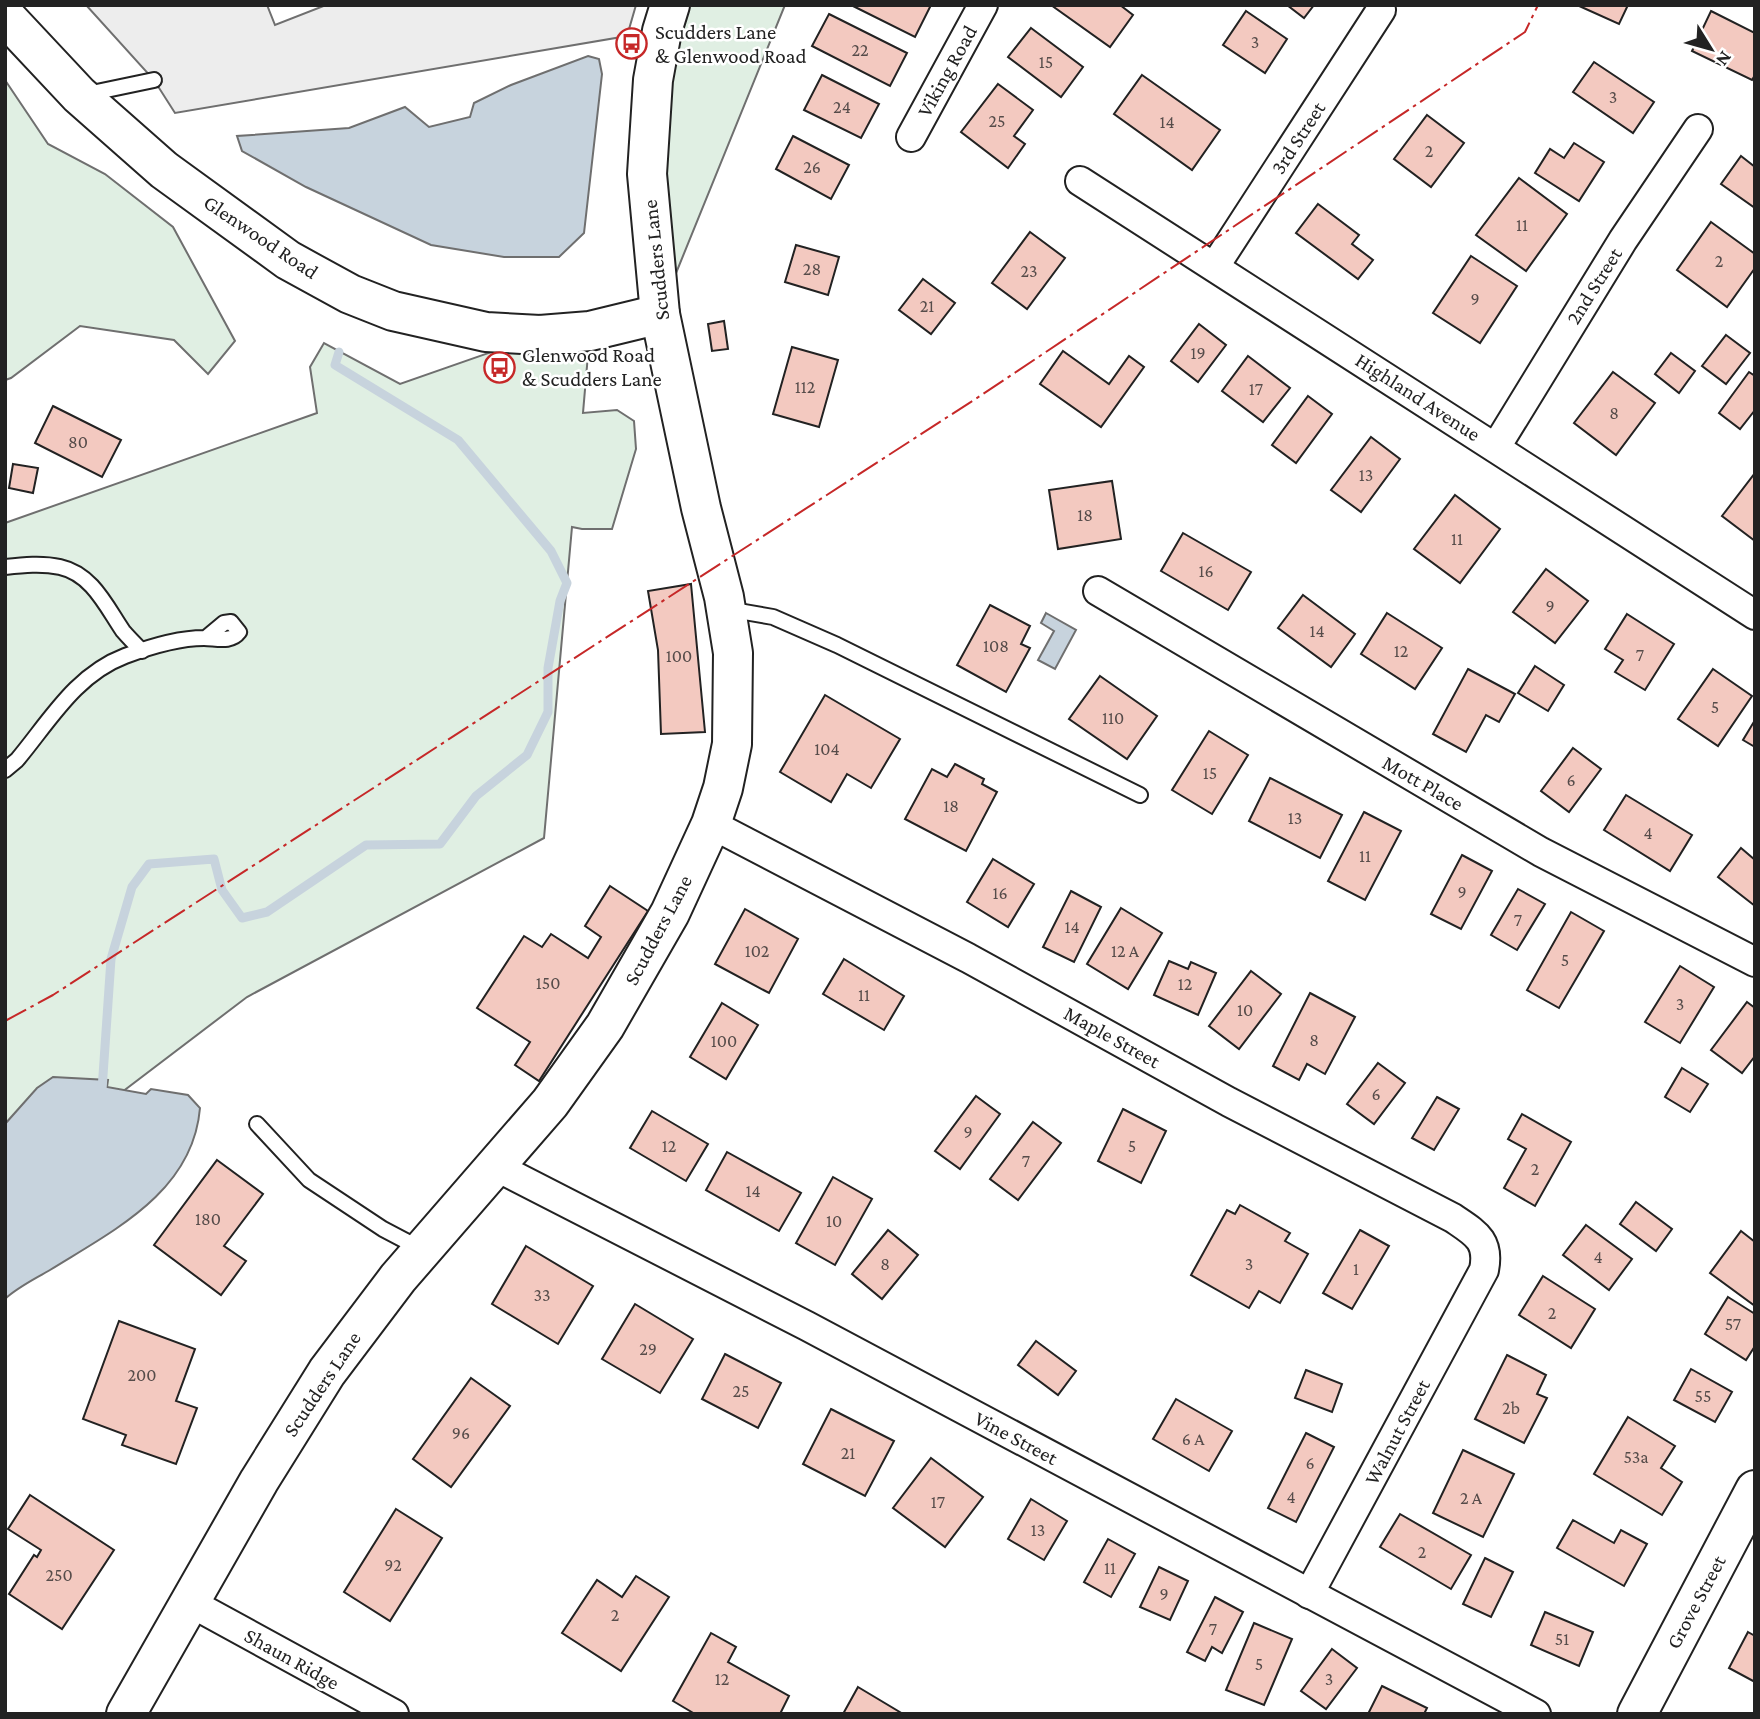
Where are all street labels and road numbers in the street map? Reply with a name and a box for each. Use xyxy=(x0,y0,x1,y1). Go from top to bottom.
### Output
street label: Viking Road xyxy=(912,21,982,121)
street label: 3rd Street xyxy=(1266,97,1331,179)
street label: Glenwood Road xyxy=(199,190,323,284)
street label: Scudders Lane xyxy=(638,198,674,322)
street label: 2nd Street xyxy=(1561,243,1627,329)
street label: Highland Avenue xyxy=(1351,348,1485,446)
street label: Mott Place xyxy=(1378,750,1468,816)
street label: Scudders Lane xyxy=(619,871,697,989)
street label: Maple Street xyxy=(1060,1001,1165,1074)
street label: Scudders Lane xyxy=(278,1327,366,1441)
street label: Walnut Street xyxy=(1359,1374,1435,1489)
street label: Vine Street xyxy=(970,1406,1063,1470)
street label: Grove Street xyxy=(1661,1550,1731,1653)
street label: Shaun Ridge xyxy=(240,1623,344,1695)

